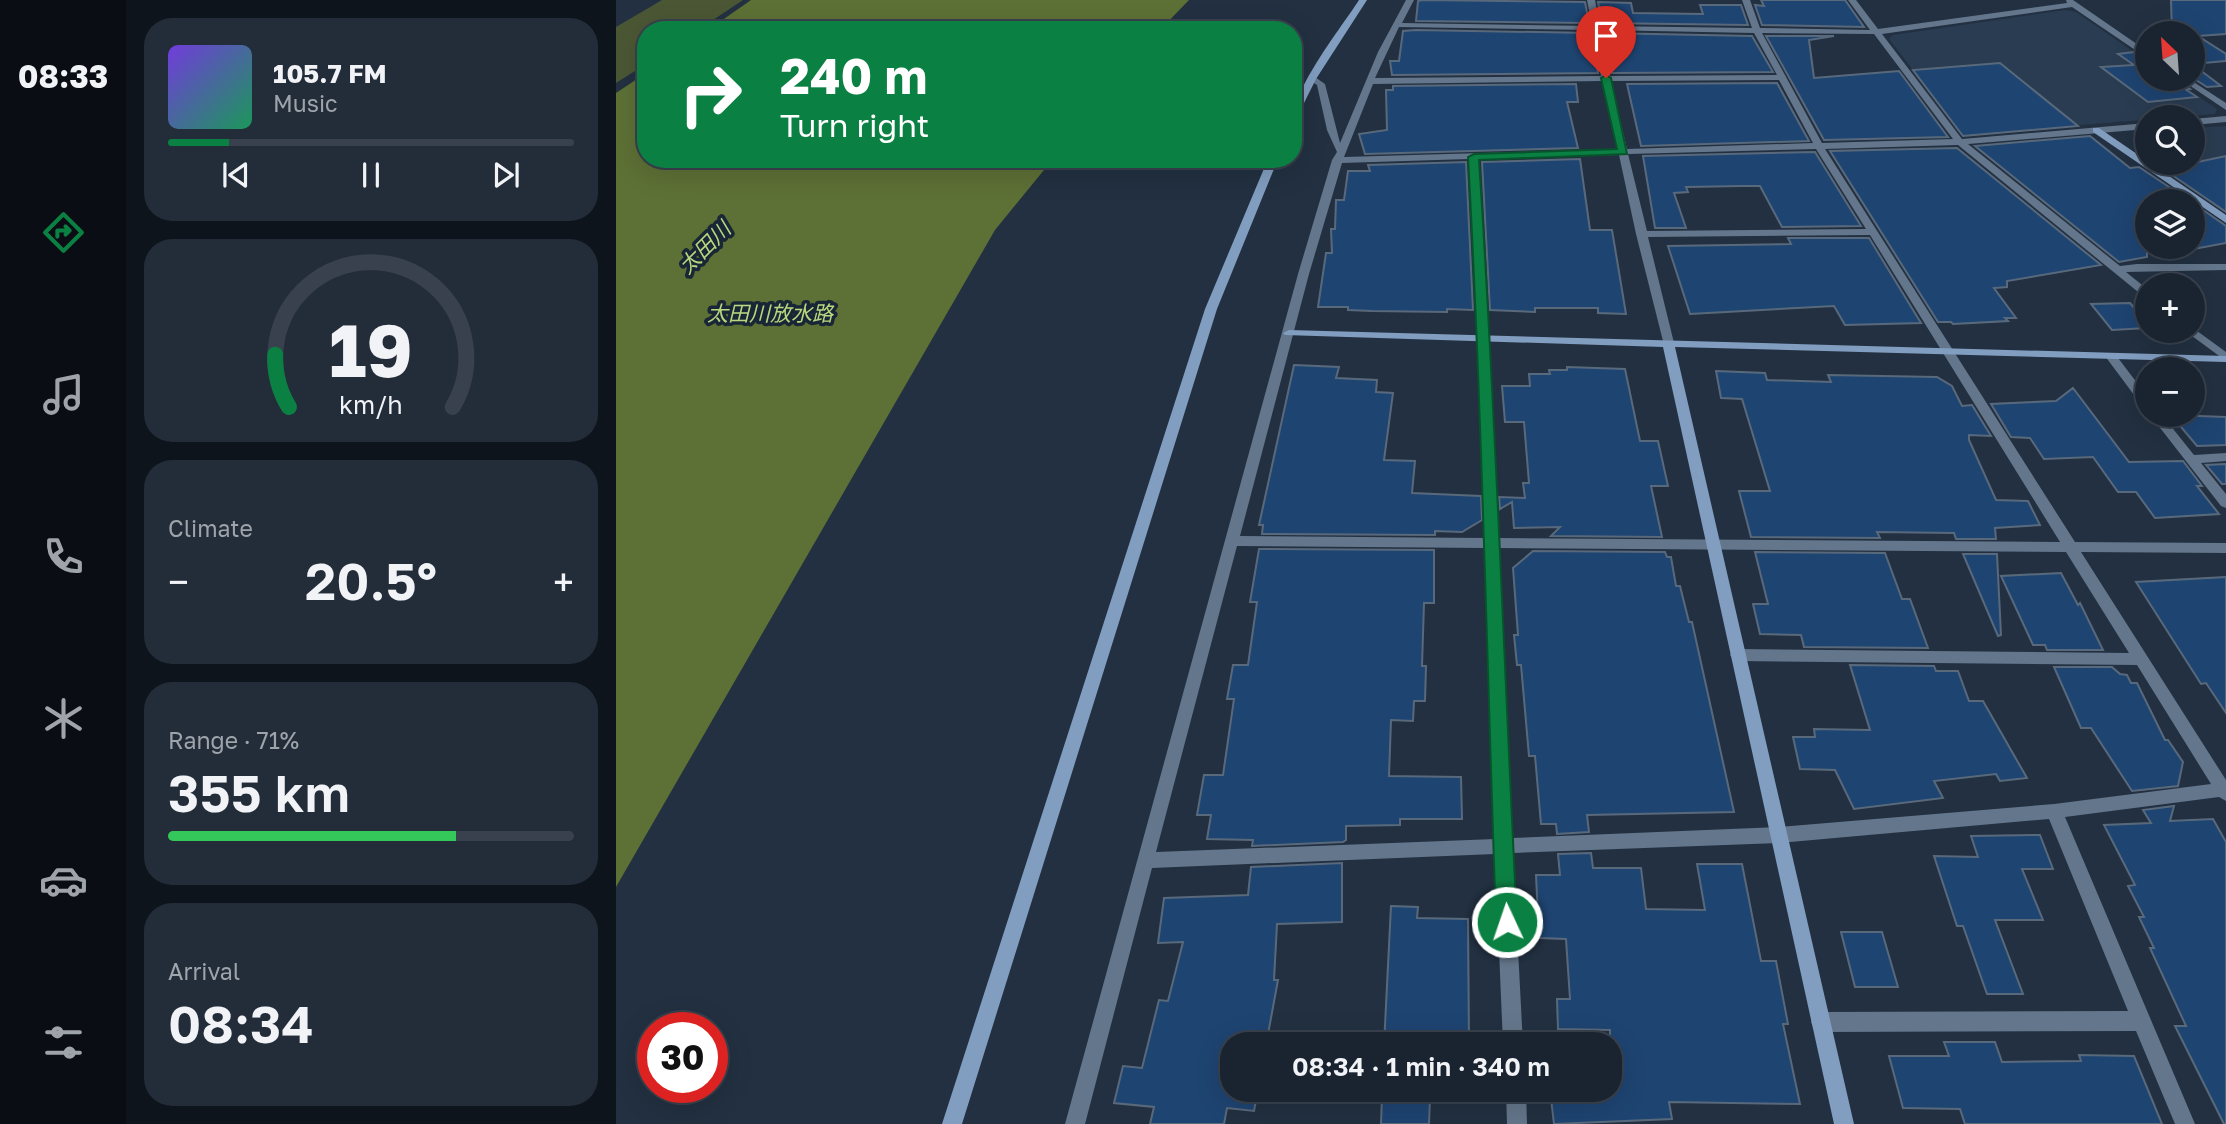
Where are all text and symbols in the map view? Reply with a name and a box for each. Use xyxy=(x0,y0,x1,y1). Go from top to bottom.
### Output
pin xyxy=(1576,6,1636,78)
icon: arrive xyxy=(1587,17,1625,55)
north arrow xyxy=(2135,21,2205,91)
map controls xyxy=(2135,21,2205,427)
text: 240 m xyxy=(780,46,928,105)
icon: right xyxy=(665,49,756,140)
text: 08:33 xyxy=(18,57,108,95)
text: 105.7 FM xyxy=(273,58,387,89)
text: Music xyxy=(273,89,338,117)
button: search xyxy=(2135,105,2205,175)
text: Turn right xyxy=(780,106,929,144)
icon: previous xyxy=(217,156,255,194)
icon: pause xyxy=(352,156,390,194)
icon: next xyxy=(487,156,525,194)
button: layers xyxy=(2135,189,2205,259)
icon: directions xyxy=(39,208,88,257)
water label: 太田川 xyxy=(673,214,737,279)
button: + xyxy=(2135,273,2205,343)
water label: 太田川放水路 xyxy=(707,300,835,326)
text: 19 xyxy=(329,306,413,393)
button: − xyxy=(2135,357,2205,427)
icon: music xyxy=(39,370,88,419)
text: km/h xyxy=(339,389,403,420)
text: Climate xyxy=(168,514,253,542)
icon: phone xyxy=(39,532,88,581)
text: 20.5° xyxy=(305,549,437,611)
text: − xyxy=(168,559,189,604)
text: + xyxy=(553,559,574,604)
icon: climate xyxy=(39,694,88,743)
text: Range · 71% xyxy=(168,726,299,754)
text: 355 km xyxy=(168,761,350,823)
icon: car xyxy=(39,856,88,905)
position arrow xyxy=(1470,885,1544,959)
text: Arrival xyxy=(168,957,240,985)
text: 08:34 xyxy=(168,992,314,1054)
speed limit sign: 30 xyxy=(637,1012,728,1103)
icon: filters xyxy=(39,1018,88,1067)
text: 08:34 · 1 min · 340 m xyxy=(1292,1051,1550,1082)

